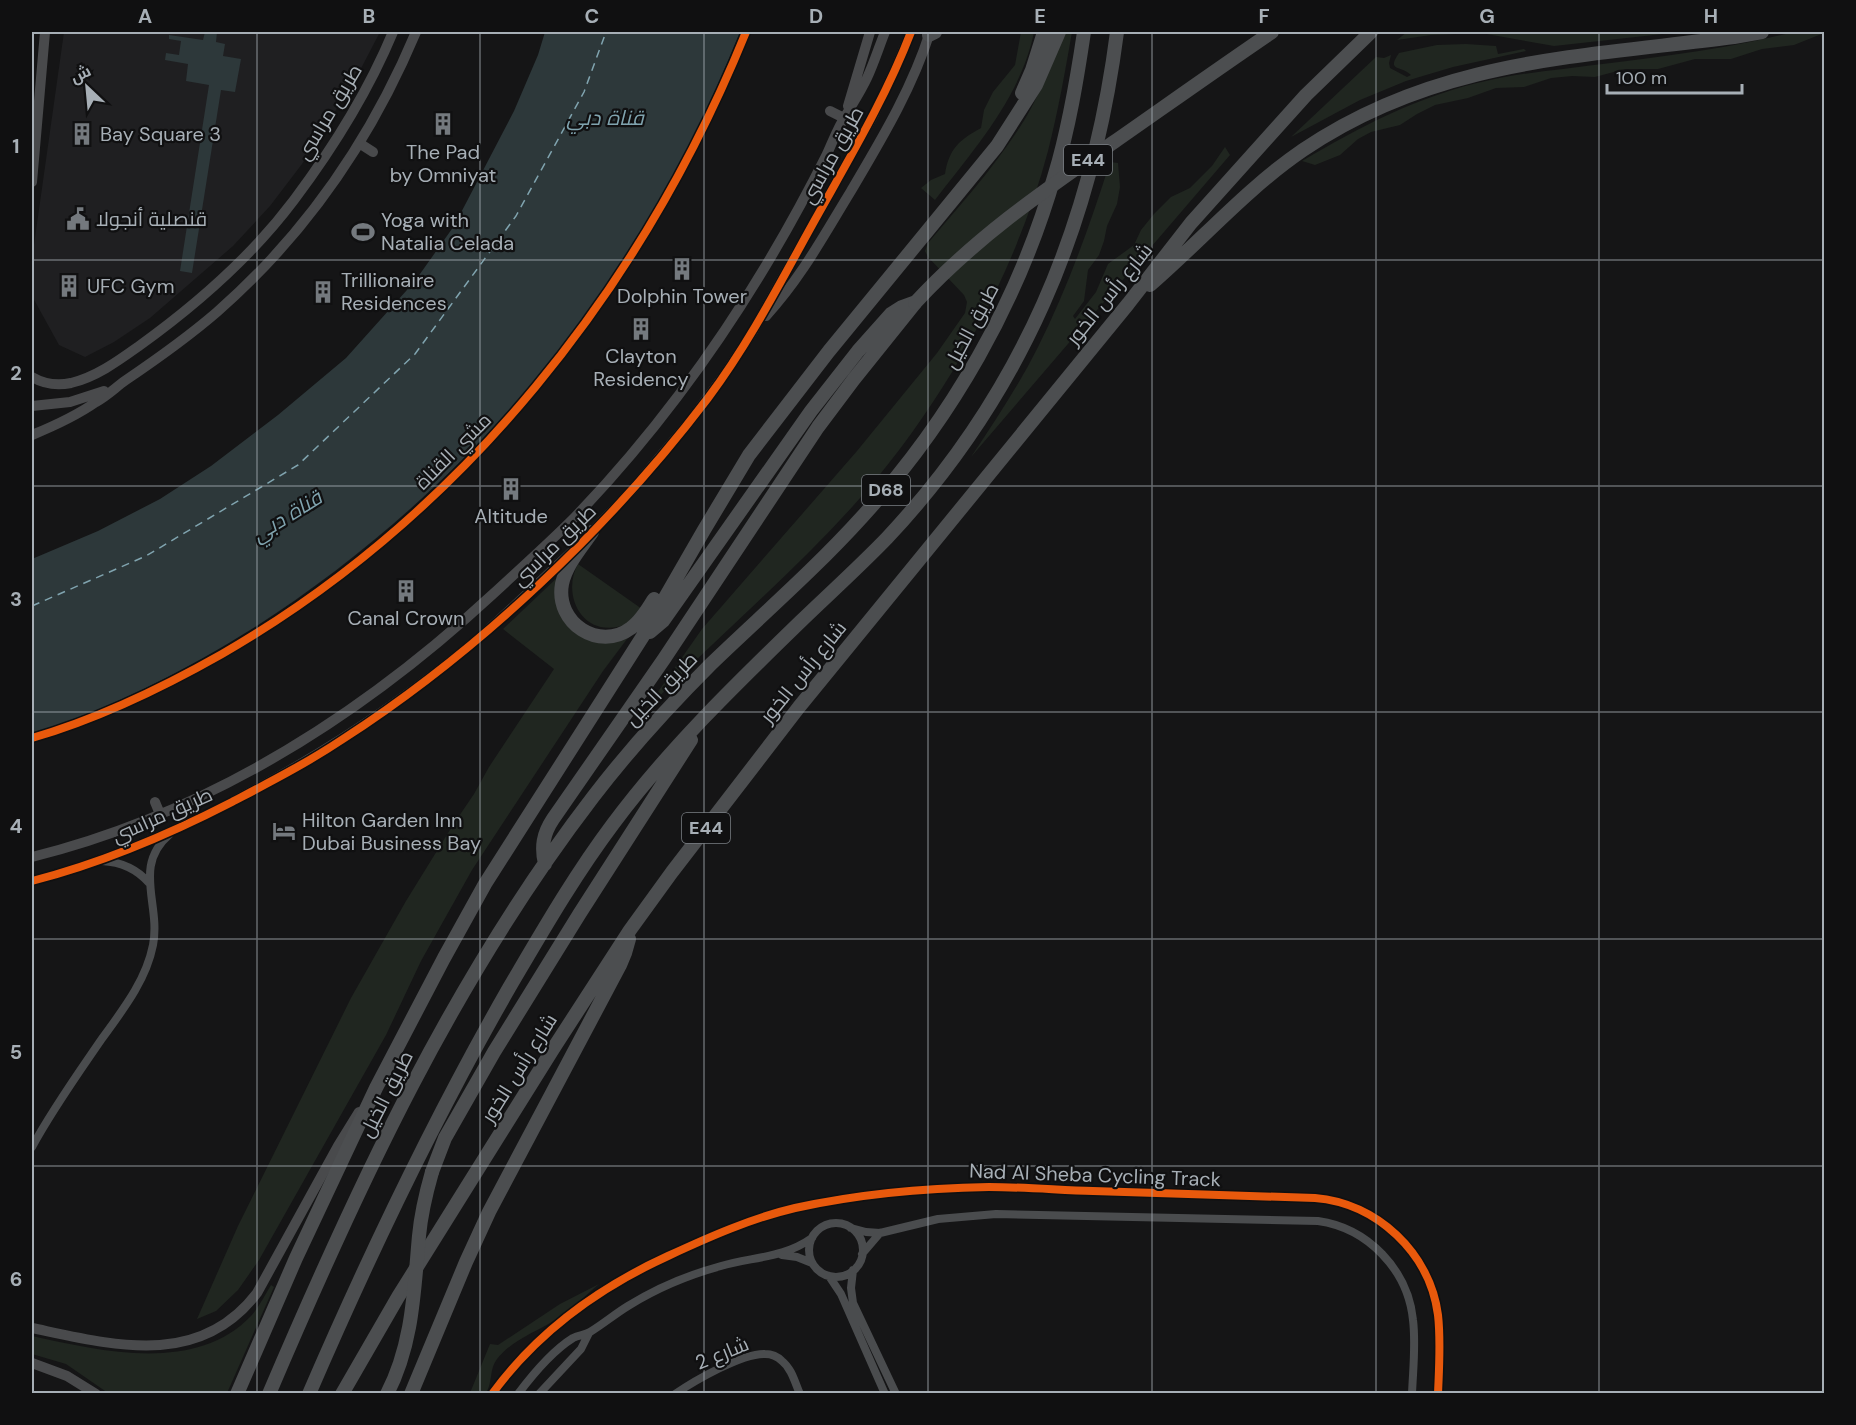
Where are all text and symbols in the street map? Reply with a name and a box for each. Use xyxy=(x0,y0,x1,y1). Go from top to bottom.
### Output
text: A xyxy=(138,3,152,29)
text: B xyxy=(363,3,375,29)
text: C xyxy=(585,3,599,29)
text: D xyxy=(809,3,823,29)
text: E xyxy=(1034,3,1046,29)
text: F xyxy=(1258,3,1270,29)
text: G xyxy=(1479,3,1495,29)
text: H xyxy=(1704,3,1718,29)
north arrow xyxy=(57,57,117,117)
scale bar xyxy=(1607,57,1742,95)
street label: طريق مراسي xyxy=(290,59,370,166)
text: ش xyxy=(67,60,94,88)
text: 100 m xyxy=(1616,66,1667,90)
street label: طريق مراسي xyxy=(795,102,871,209)
water label: قناة دبي xyxy=(566,104,645,135)
building icon: The Pad by Omniyat xyxy=(430,111,456,137)
building icon: Bay Square 3 xyxy=(69,121,95,147)
place label: Bay Square 3 xyxy=(100,121,221,147)
text: 1 xyxy=(12,133,20,159)
place label: The Pad by Omniyat xyxy=(390,139,496,188)
road number: E44 xyxy=(1064,145,1112,175)
public building icon: قنصلية أنجولا xyxy=(65,206,91,232)
place label: قنصلية أنجولا xyxy=(96,206,207,232)
place label: Yoga with Natalia Celada xyxy=(381,207,514,256)
sports icon: Yoga with Natalia Celada xyxy=(350,219,376,245)
street label: شارع رأس الخور xyxy=(1059,238,1159,352)
building icon: Dolphin Tower xyxy=(669,256,695,282)
place label: Trillionaire Residences xyxy=(341,267,447,316)
building icon: UFC Gym xyxy=(56,273,82,299)
place label: UFC Gym xyxy=(87,273,175,299)
street label: طريق الخيل xyxy=(937,278,1005,374)
building icon: Trillionaire Residences xyxy=(310,279,336,305)
place label: Dolphin Tower xyxy=(617,283,747,309)
building icon: Clayton Residency xyxy=(628,316,654,342)
place label: Clayton Residency xyxy=(593,343,689,392)
text: 2 xyxy=(10,360,22,386)
street label: مشي القناة xyxy=(409,407,498,496)
road number: D68 xyxy=(862,475,910,505)
building icon: Altitude xyxy=(498,476,524,502)
water label: قناة دبي xyxy=(247,483,330,551)
street label: طريق مراسي xyxy=(506,498,603,593)
place label: Altitude xyxy=(474,503,548,529)
building icon: Canal Crown xyxy=(393,578,419,604)
text: 3 xyxy=(10,586,22,612)
place label: Canal Crown xyxy=(348,605,464,631)
street label: شارع رأس الخور xyxy=(753,616,853,730)
street label: طريق الخيل xyxy=(619,646,703,732)
street label: طريق مراسي xyxy=(108,781,217,851)
place label: Hilton Garden Inn Dubai Business Bay xyxy=(302,807,481,856)
text: 4 xyxy=(10,813,23,839)
road number: E44 xyxy=(682,813,730,843)
hotel icon: Hilton Garden Inn Dubai Business Bay xyxy=(271,818,297,844)
street label: شارع رأس الخور xyxy=(475,1009,564,1129)
text: 5 xyxy=(10,1039,22,1065)
street label: طريق الخيل xyxy=(353,1046,419,1142)
street label: Nad Al Sheba Cycling Track xyxy=(969,1158,1221,1192)
text: 6 xyxy=(10,1266,22,1292)
street label: شارع 2 xyxy=(691,1331,753,1376)

